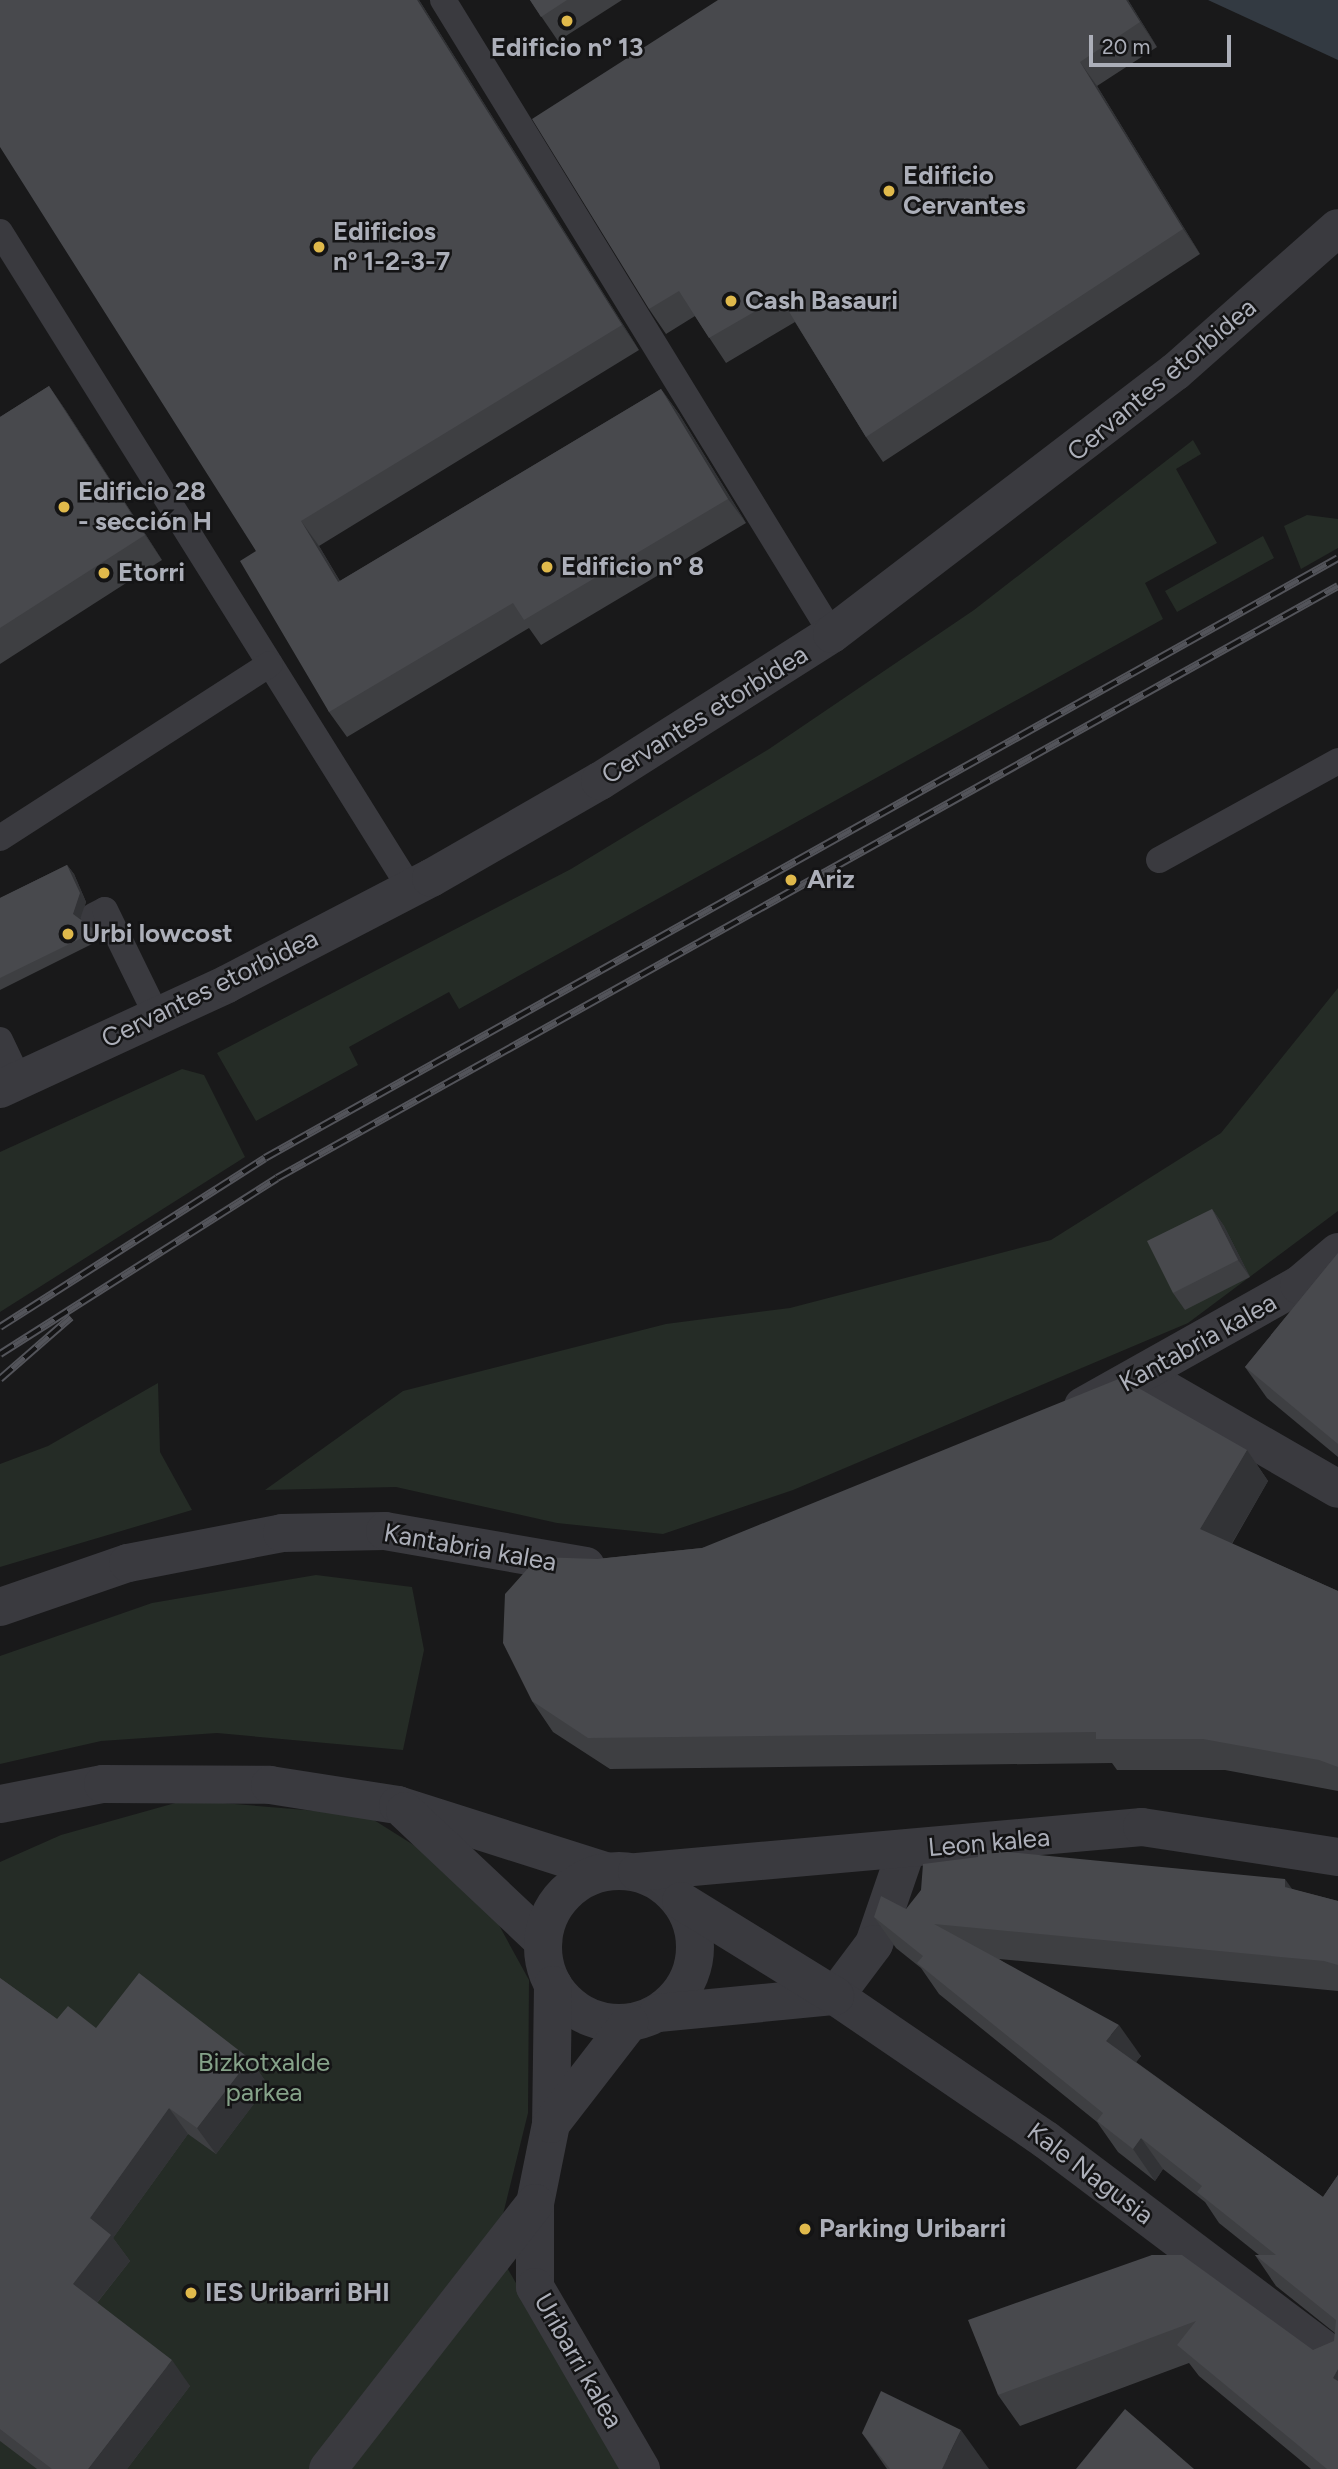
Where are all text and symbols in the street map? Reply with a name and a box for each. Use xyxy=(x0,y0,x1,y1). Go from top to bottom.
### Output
marker: Edificio nº 13 xyxy=(559,13,575,29)
scale bar xyxy=(1093,21,1235,65)
place label: Edificio nº 13 xyxy=(491,32,643,64)
text: 20 m xyxy=(1102,34,1150,59)
place label: Edificio Cervantes xyxy=(903,160,1026,222)
marker: Edificio Cervantes xyxy=(881,183,897,199)
place label: Edificios nº 1-2-3-7 xyxy=(333,216,450,278)
marker: Edificios nº 1-2-3-7 xyxy=(311,239,327,255)
place label: Cash Basauri xyxy=(745,285,898,317)
street label: Cervantes etorbidea xyxy=(1061,292,1263,468)
marker: Cash Basauri xyxy=(723,293,739,309)
place label: Edificio 28 - sección H xyxy=(78,476,212,538)
marker: Edificio 28 - sección H xyxy=(56,499,72,515)
place label: Edificio nº 8 xyxy=(561,551,704,583)
place label: Etorri xyxy=(118,557,185,589)
marker: Edificio nº 8 xyxy=(539,559,555,575)
marker: Etorri xyxy=(96,565,112,581)
street label: Cervantes etorbidea xyxy=(596,639,814,791)
place label: Ariz xyxy=(807,864,855,896)
marker: Ariz xyxy=(781,870,801,890)
place label: Urbi lowcost xyxy=(82,918,233,950)
street label: Cervantes etorbidea xyxy=(97,923,323,1055)
marker: Urbi lowcost xyxy=(60,926,76,942)
street label: Kantabria kalea xyxy=(1114,1287,1282,1399)
street label: Kantabria kalea xyxy=(381,1517,559,1579)
street label: Leon kalea xyxy=(927,1822,1051,1864)
park label: Bizkotxalde parkea xyxy=(198,2047,330,2108)
street label: Kale Nagusia xyxy=(1021,2116,1159,2232)
place label: Parking Uribarri xyxy=(819,2213,1006,2245)
marker: Parking Uribarri xyxy=(797,2221,813,2237)
place label: IES Uribarri BHI xyxy=(205,2277,390,2309)
marker: IES Uribarri BHI xyxy=(183,2285,199,2301)
street label: Uribarri kalea xyxy=(527,2288,629,2434)

